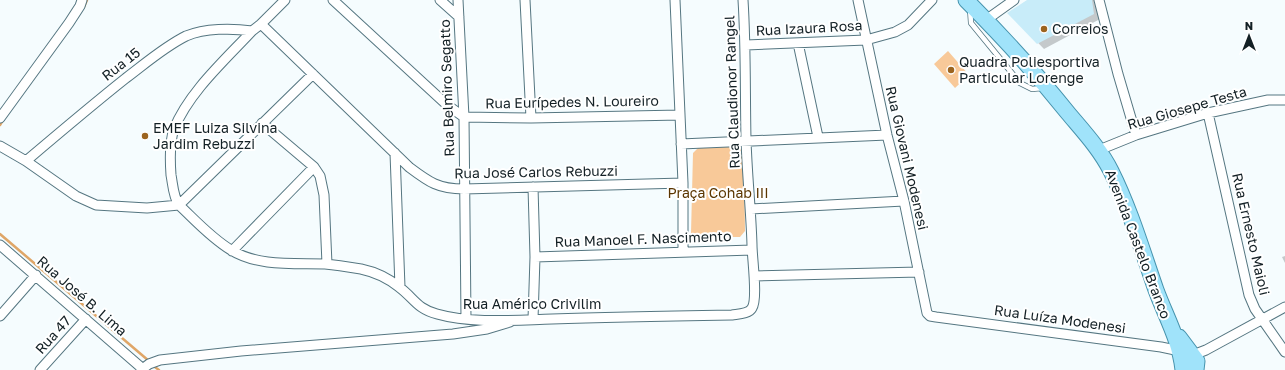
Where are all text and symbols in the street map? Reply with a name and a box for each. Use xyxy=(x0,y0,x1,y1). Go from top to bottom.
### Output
street label: Rua Claudionor Rangel xyxy=(720,15,743,169)
street label: Rua Izaura Rosa xyxy=(755,16,863,39)
north arrow xyxy=(1229,16,1269,56)
street label: Rua Belmiro Segatto xyxy=(436,19,457,157)
text: N xyxy=(1245,19,1253,32)
place label: Correios xyxy=(1052,20,1108,37)
marker: Correios xyxy=(1039,24,1049,34)
street label: Rua 15 xyxy=(98,43,143,84)
place label: Quadra Poliesportiva Particular Lorenge xyxy=(959,53,1100,86)
marker: Quadra Poliesportiva Particular Lorenge xyxy=(946,65,956,75)
street label: Rua Giosepe Testa xyxy=(1125,82,1249,133)
street label: Rua Giovani Modenesi xyxy=(883,84,932,231)
street label: Rua Eurípedes N. Loureiro xyxy=(485,91,659,112)
place label: EMEF Luiza Silvina Jardim Rebuzzi xyxy=(153,119,277,152)
marker: EMEF Luiza Silvina Jardim Rebuzzi xyxy=(140,131,150,141)
street label: Rua José Carlos Rebuzzi xyxy=(454,162,618,181)
street label: Avenida Castelo Branco xyxy=(1102,167,1175,321)
street label: Rua Ernesto Maioli xyxy=(1229,171,1274,297)
park label: Praça Cohab III xyxy=(667,184,769,201)
street label: Rua Manoel F. Nascimento xyxy=(554,227,732,250)
street label: Rua José B. Lima xyxy=(34,252,131,339)
street label: Rua Américo Crivilim xyxy=(463,295,601,312)
street label: Rua Luíza Modenesi xyxy=(993,301,1127,336)
street label: Rua 47 xyxy=(31,312,74,357)

